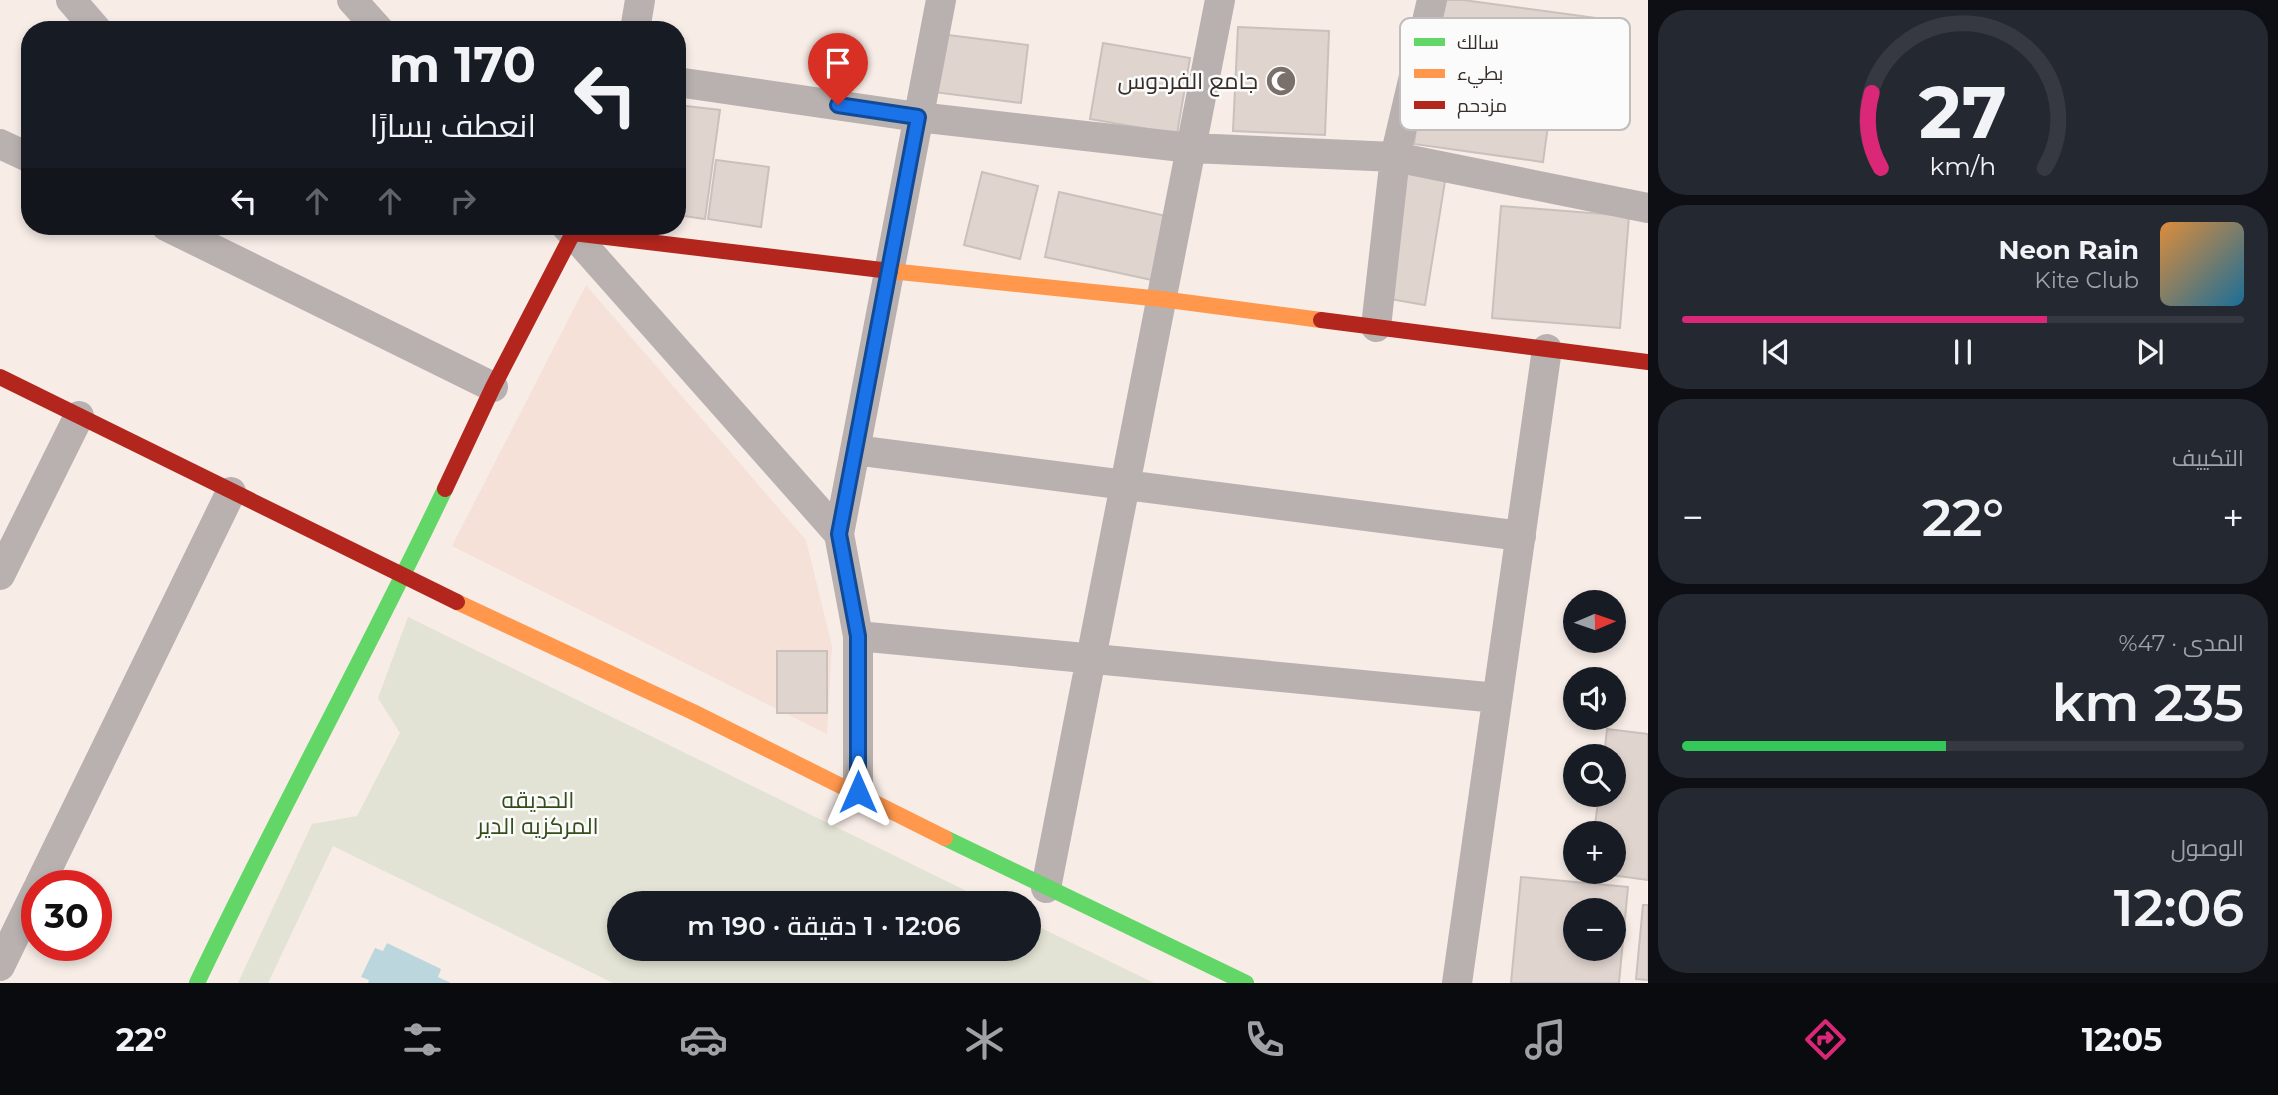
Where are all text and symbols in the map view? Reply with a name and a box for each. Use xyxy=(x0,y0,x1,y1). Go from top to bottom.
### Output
legend xyxy=(1400,18,1630,130)
text: سالك xyxy=(1457,31,1499,54)
pin xyxy=(808,33,868,105)
text: 170 m xyxy=(389,35,536,94)
icon: arrive xyxy=(819,44,857,82)
icon: left xyxy=(560,49,651,140)
text: بطيء xyxy=(1457,62,1503,88)
mosque icon: جامع الفردوس xyxy=(1264,64,1298,98)
place label: جامع الفردوس xyxy=(1118,67,1258,97)
text: 27 xyxy=(1919,69,2007,157)
text: مزدحم xyxy=(1457,94,1507,119)
text: انعطف يسارًا xyxy=(370,106,536,145)
text: km/h xyxy=(1930,151,1996,181)
icon: left xyxy=(225,182,263,220)
icon: ahead xyxy=(298,182,336,220)
icon: ahead xyxy=(371,182,409,220)
icon: right xyxy=(444,182,482,220)
text: Neon Rain xyxy=(1998,234,2139,266)
text: Kite Club xyxy=(2034,266,2139,294)
icon: previous xyxy=(1757,333,1795,371)
icon: pause xyxy=(1944,333,1982,371)
icon: next xyxy=(2131,333,2169,371)
text: التكييف xyxy=(2172,444,2244,472)
text: 22° xyxy=(1922,486,2004,549)
text: − xyxy=(1682,494,1704,541)
text: + xyxy=(2222,494,2244,541)
north arrow xyxy=(1563,590,1626,653)
map controls xyxy=(1563,590,1626,961)
text: المدى · 47% xyxy=(2119,629,2244,657)
button: sound xyxy=(1563,667,1626,730)
text: 235 km xyxy=(2052,671,2244,734)
button: search xyxy=(1563,744,1626,807)
position arrow xyxy=(821,755,895,829)
park label: الحديقه المركزيه الدير xyxy=(475,786,599,840)
button: + xyxy=(1563,821,1626,884)
text: الوصول xyxy=(2171,834,2244,862)
speed limit sign: 30 xyxy=(21,870,112,961)
text: 12:06 xyxy=(2114,876,2244,939)
button: − xyxy=(1563,898,1626,961)
text: 12:06 · 1 دقيقة · 190 m xyxy=(687,910,961,942)
icon: filters xyxy=(398,1015,447,1064)
icon: car xyxy=(679,1015,728,1064)
icon: climate xyxy=(960,1015,1009,1064)
icon: phone xyxy=(1240,1015,1289,1064)
icon: music xyxy=(1521,1015,1570,1064)
icon: directions xyxy=(1801,1015,1850,1064)
text: 22° xyxy=(116,1020,167,1059)
text: 12:05 xyxy=(2082,1020,2162,1059)

